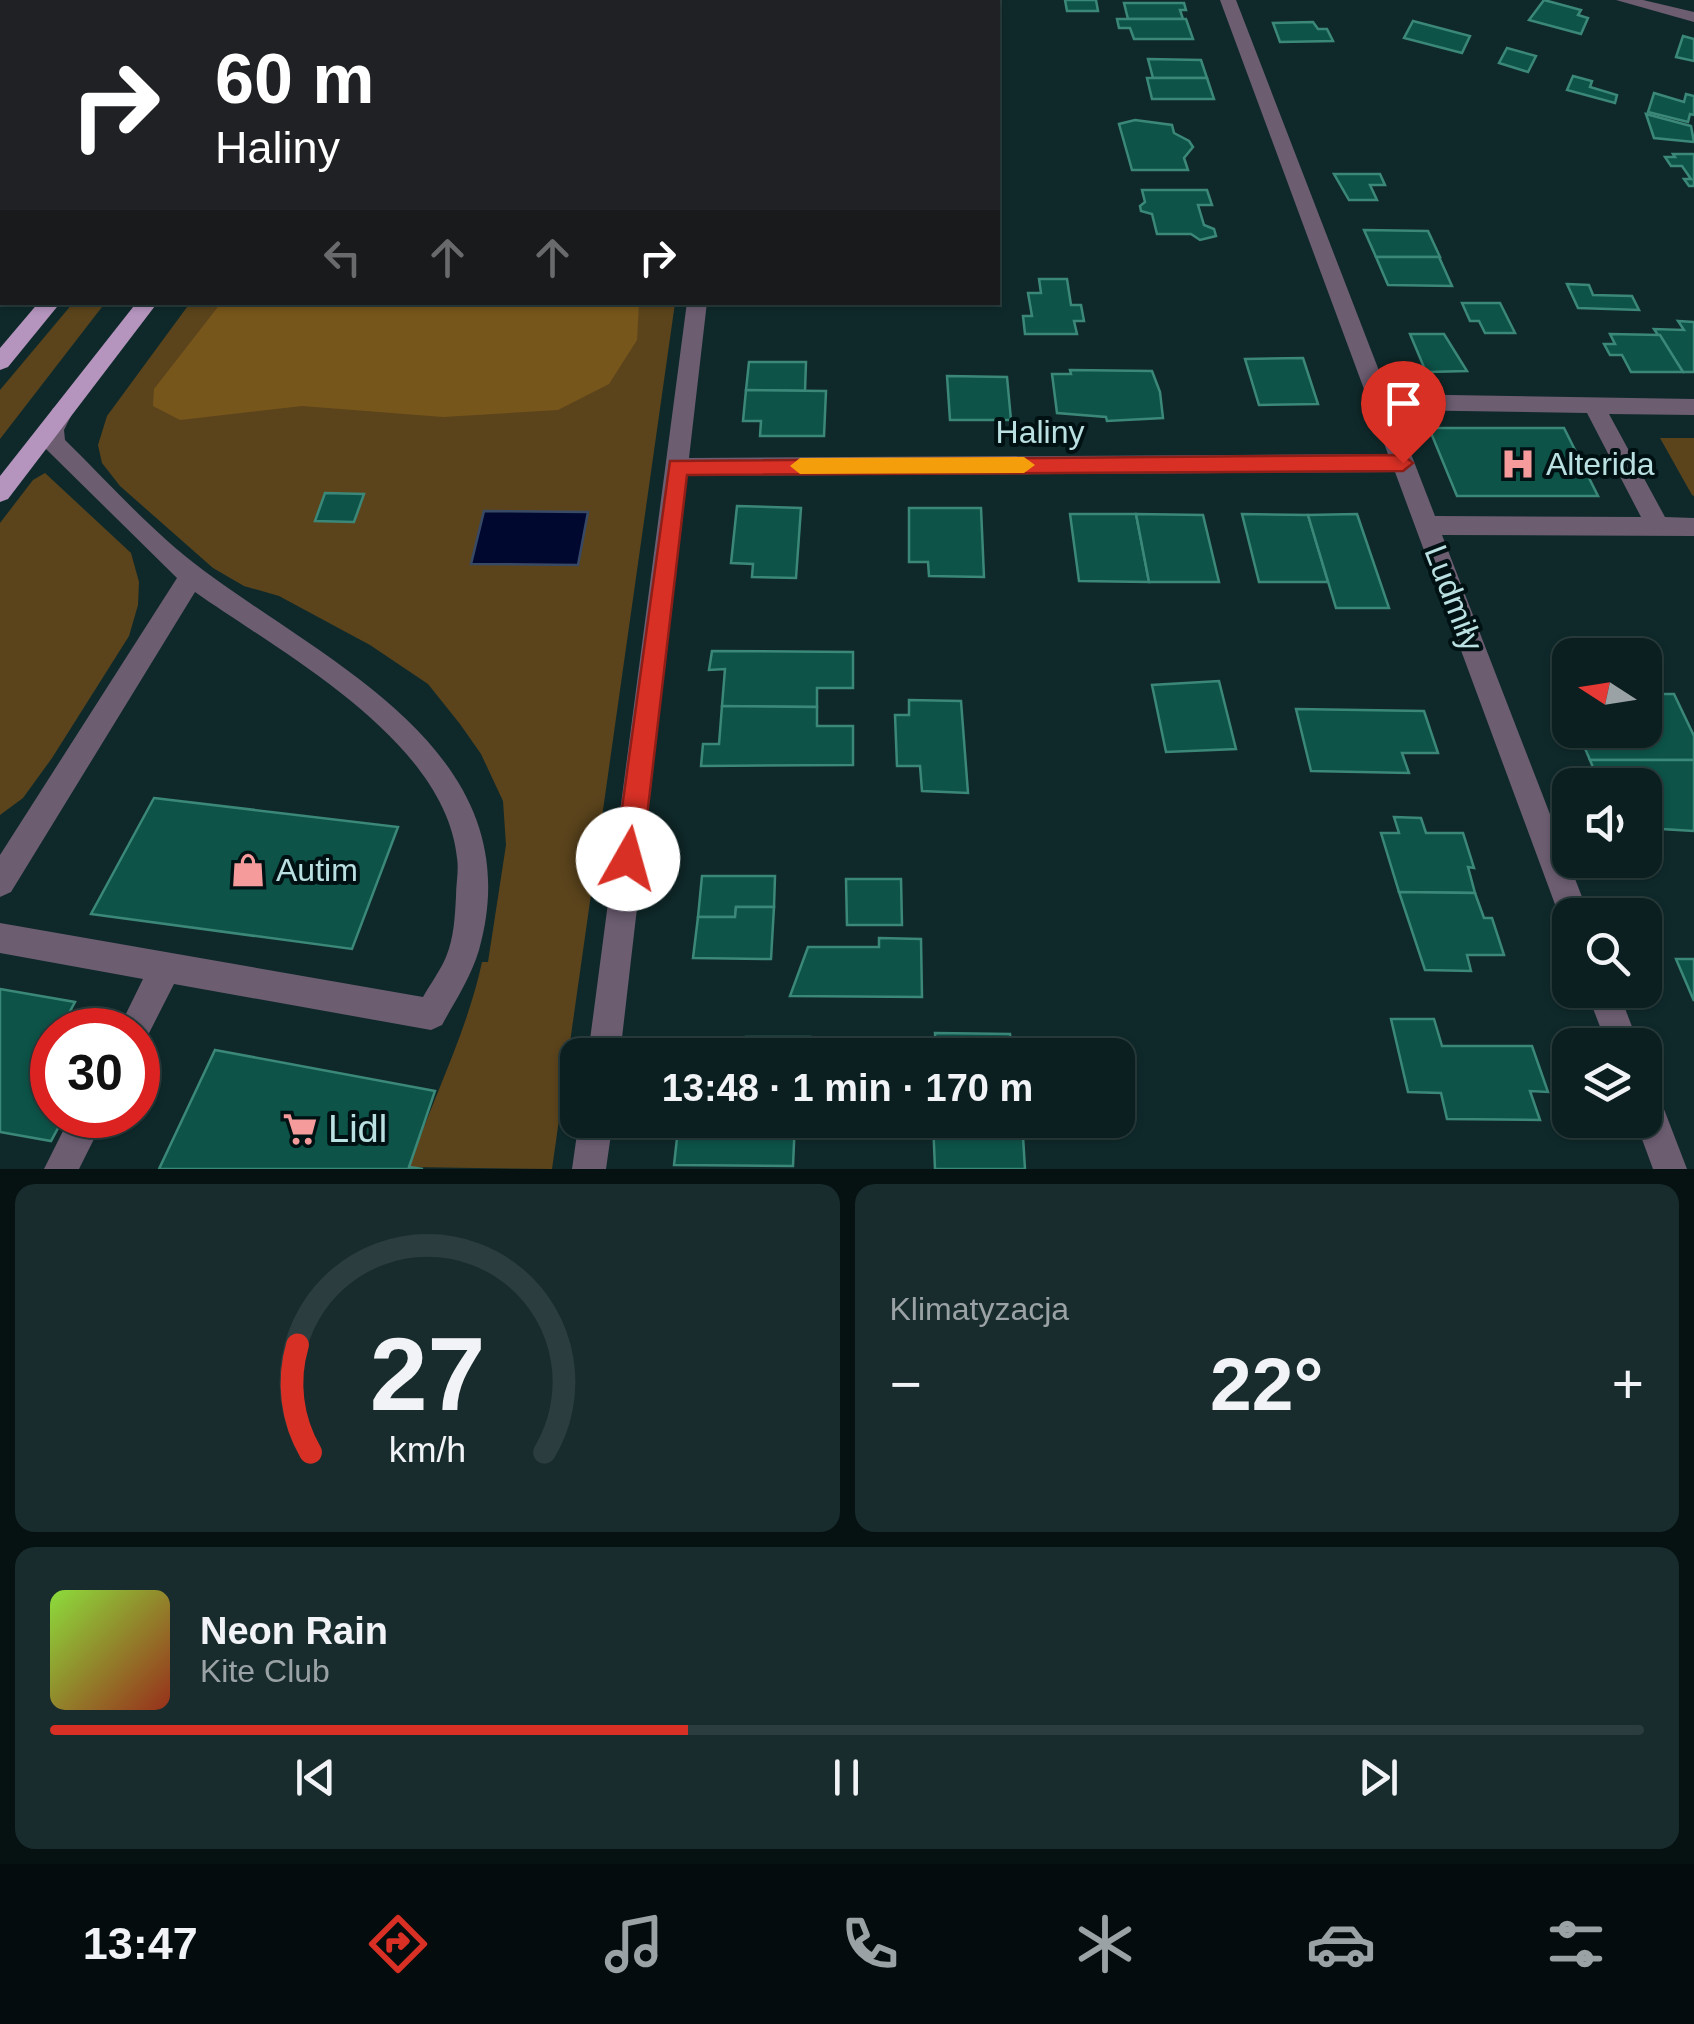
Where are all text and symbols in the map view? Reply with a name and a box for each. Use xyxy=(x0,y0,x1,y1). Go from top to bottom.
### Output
icon: right xyxy=(50,40,180,170)
text: 60 m xyxy=(215,40,375,118)
text: Haliny xyxy=(215,122,340,173)
icon: left xyxy=(315,230,370,285)
icon: ahead xyxy=(420,230,475,285)
icon: ahead xyxy=(525,230,580,285)
icon: right xyxy=(630,230,685,285)
pin xyxy=(1361,361,1446,464)
icon: arrive xyxy=(1376,376,1431,431)
street label: Haliny xyxy=(996,414,1084,450)
hospital icon: Alterida xyxy=(1499,445,1537,483)
place label: Alterida xyxy=(1546,446,1655,482)
street label: Ludmiły xyxy=(1417,540,1491,656)
north arrow xyxy=(1552,638,1662,748)
map controls xyxy=(1552,638,1662,1138)
button: sound xyxy=(1552,768,1662,878)
position arrow xyxy=(576,807,680,911)
shop icon: Autim xyxy=(229,851,267,889)
place label: Autim xyxy=(276,852,358,888)
button: search xyxy=(1552,898,1662,1008)
speed limit sign: 30 xyxy=(30,1008,160,1138)
button: layers xyxy=(1552,1028,1662,1138)
text: 13:48 · 1 min · 170 m xyxy=(662,1067,1033,1109)
place label: Lidl xyxy=(328,1108,387,1150)
supermarket icon: Lidl xyxy=(281,1110,319,1148)
text: Klimatyzacja xyxy=(890,1291,1069,1327)
text: 27 xyxy=(369,1316,485,1432)
text: 22° xyxy=(1210,1342,1323,1426)
text: − xyxy=(890,1353,922,1415)
text: + xyxy=(1612,1353,1644,1415)
text: km/h xyxy=(389,1430,466,1470)
text: Neon Rain xyxy=(200,1610,388,1652)
text: Kite Club xyxy=(200,1653,330,1689)
icon: previous xyxy=(288,1750,343,1805)
icon: pause xyxy=(819,1750,874,1805)
icon: next xyxy=(1351,1750,1406,1805)
icon: directions xyxy=(363,1909,433,1979)
icon: music xyxy=(599,1909,669,1979)
icon: phone xyxy=(835,1909,905,1979)
icon: climate xyxy=(1070,1909,1140,1979)
icon: car xyxy=(1306,1909,1376,1979)
icon: filters xyxy=(1541,1909,1611,1979)
text: 13:47 xyxy=(83,1918,198,1969)

